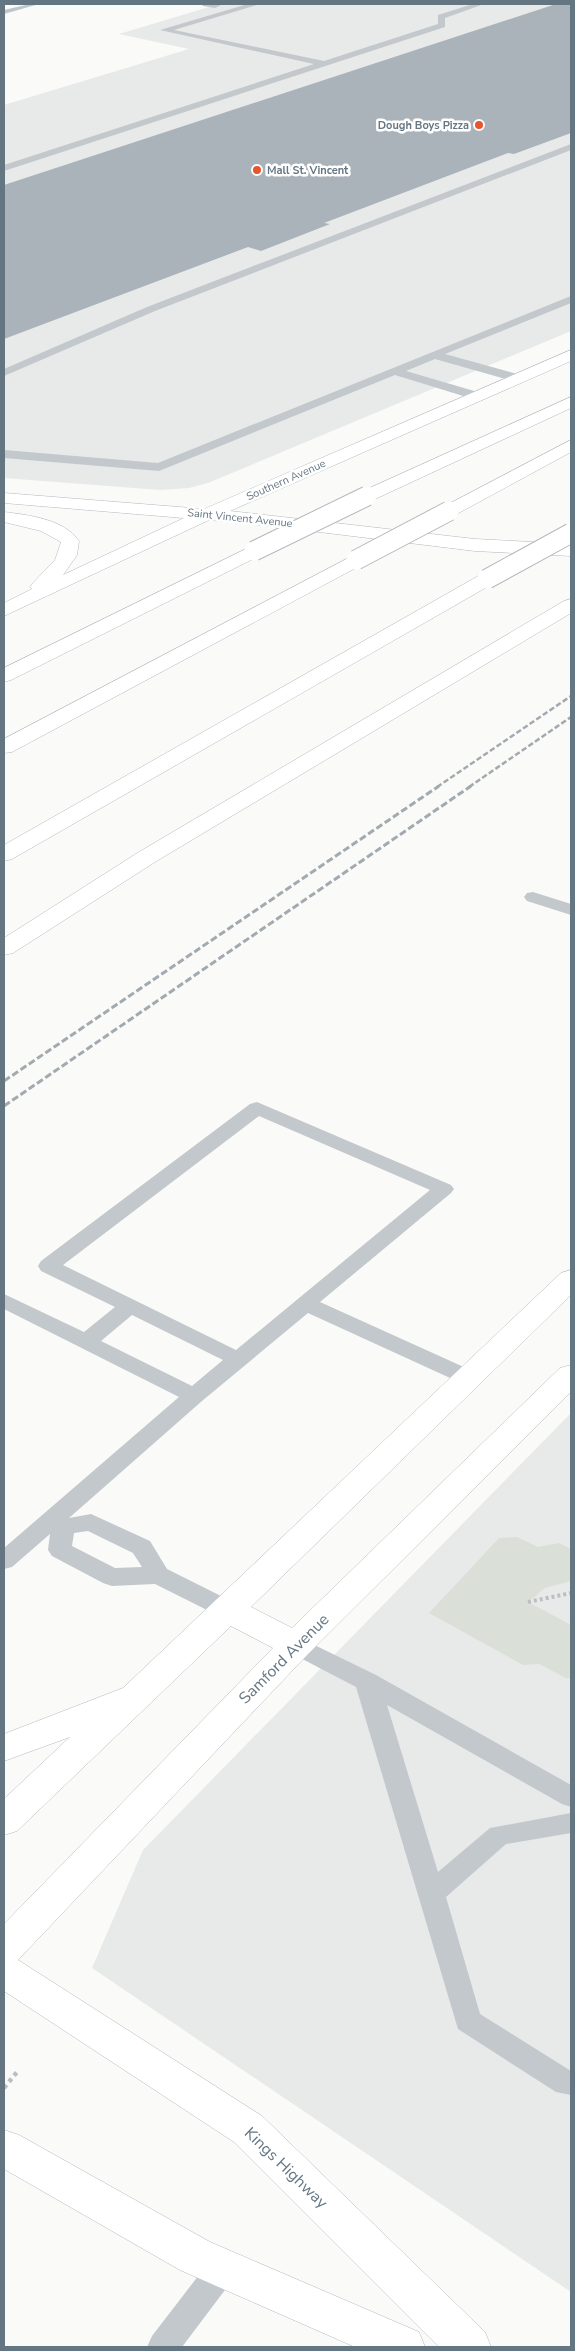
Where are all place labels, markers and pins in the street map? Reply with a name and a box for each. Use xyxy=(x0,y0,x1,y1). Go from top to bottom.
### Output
place label: Dough Boys Pizza xyxy=(378,118,469,133)
marker: Dough Boys Pizza xyxy=(473,119,485,131)
place label: Mall St. Vincent xyxy=(267,163,349,178)
marker: Mall St. Vincent xyxy=(251,164,263,176)

